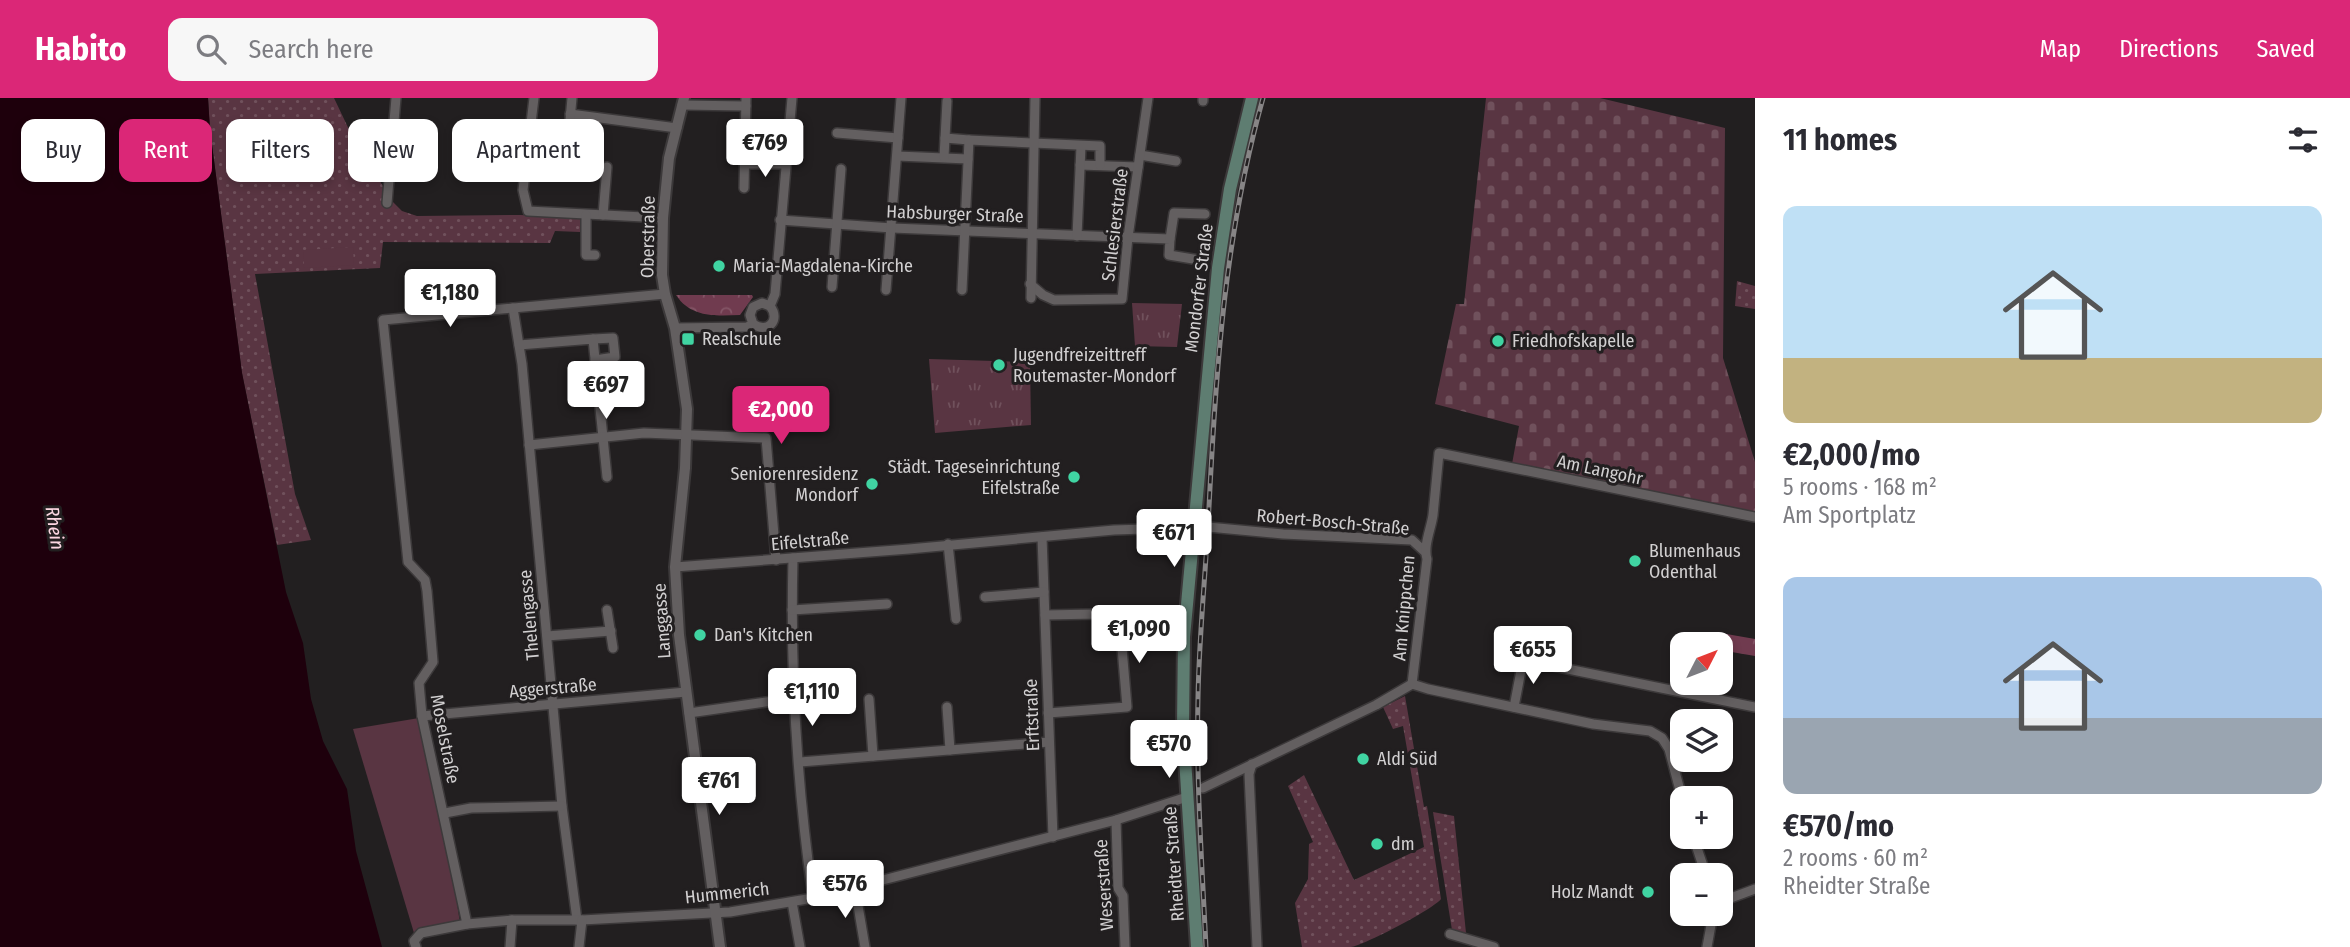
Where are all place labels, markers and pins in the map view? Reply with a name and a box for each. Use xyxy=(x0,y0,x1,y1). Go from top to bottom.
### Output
pin: €769 xyxy=(724,120,806,179)
place label: Maria-Magdalena-Kirche xyxy=(733,255,913,277)
marker: Maria-Magdalena-Kirche xyxy=(711,258,727,274)
pin: €1,180 xyxy=(393,270,507,329)
place label: Realschule xyxy=(702,328,782,350)
place label: Friedhofskapelle xyxy=(1512,330,1635,352)
marker: Realschule xyxy=(680,331,696,347)
marker: Friedhofskapelle xyxy=(1490,333,1506,349)
place label: Jugendfreizeittreff Routemaster-Mondorf xyxy=(1013,344,1177,387)
marker: Jugendfreizeittreff Routemaster-Mondorf xyxy=(991,357,1007,373)
pin: €697 xyxy=(565,362,647,421)
pin: €2,000 xyxy=(724,386,838,446)
place label: Städt. Tageseinrichtung Eifelstraße xyxy=(888,456,1061,499)
place label: Seniorenresidenz Mondorf xyxy=(731,463,859,506)
marker: Städt. Tageseinrichtung Eifelstraße xyxy=(1066,469,1082,485)
marker: Seniorenresidenz Mondorf xyxy=(864,476,880,492)
pin: €671 xyxy=(1133,510,1215,569)
place label: Blumenhaus Odenthal xyxy=(1649,540,1741,583)
marker: Blumenhaus Odenthal xyxy=(1627,553,1643,569)
pin: €1,090 xyxy=(1082,606,1196,665)
place label: Dan's Kitchen xyxy=(714,624,813,646)
pin: €655 xyxy=(1492,626,1574,686)
marker: Dan's Kitchen xyxy=(692,627,708,643)
pin: €1,110 xyxy=(755,668,869,728)
pin: €570 xyxy=(1128,720,1210,780)
place label: Aldi Süd xyxy=(1377,748,1438,770)
marker: Aldi Süd xyxy=(1355,751,1371,767)
pin: €761 xyxy=(678,758,760,817)
place label: dm xyxy=(1391,833,1415,855)
marker: dm xyxy=(1369,836,1385,852)
pin: €576 xyxy=(804,860,886,920)
place label: Holz Mandt xyxy=(1551,881,1634,903)
marker: Holz Mandt xyxy=(1640,884,1656,900)

